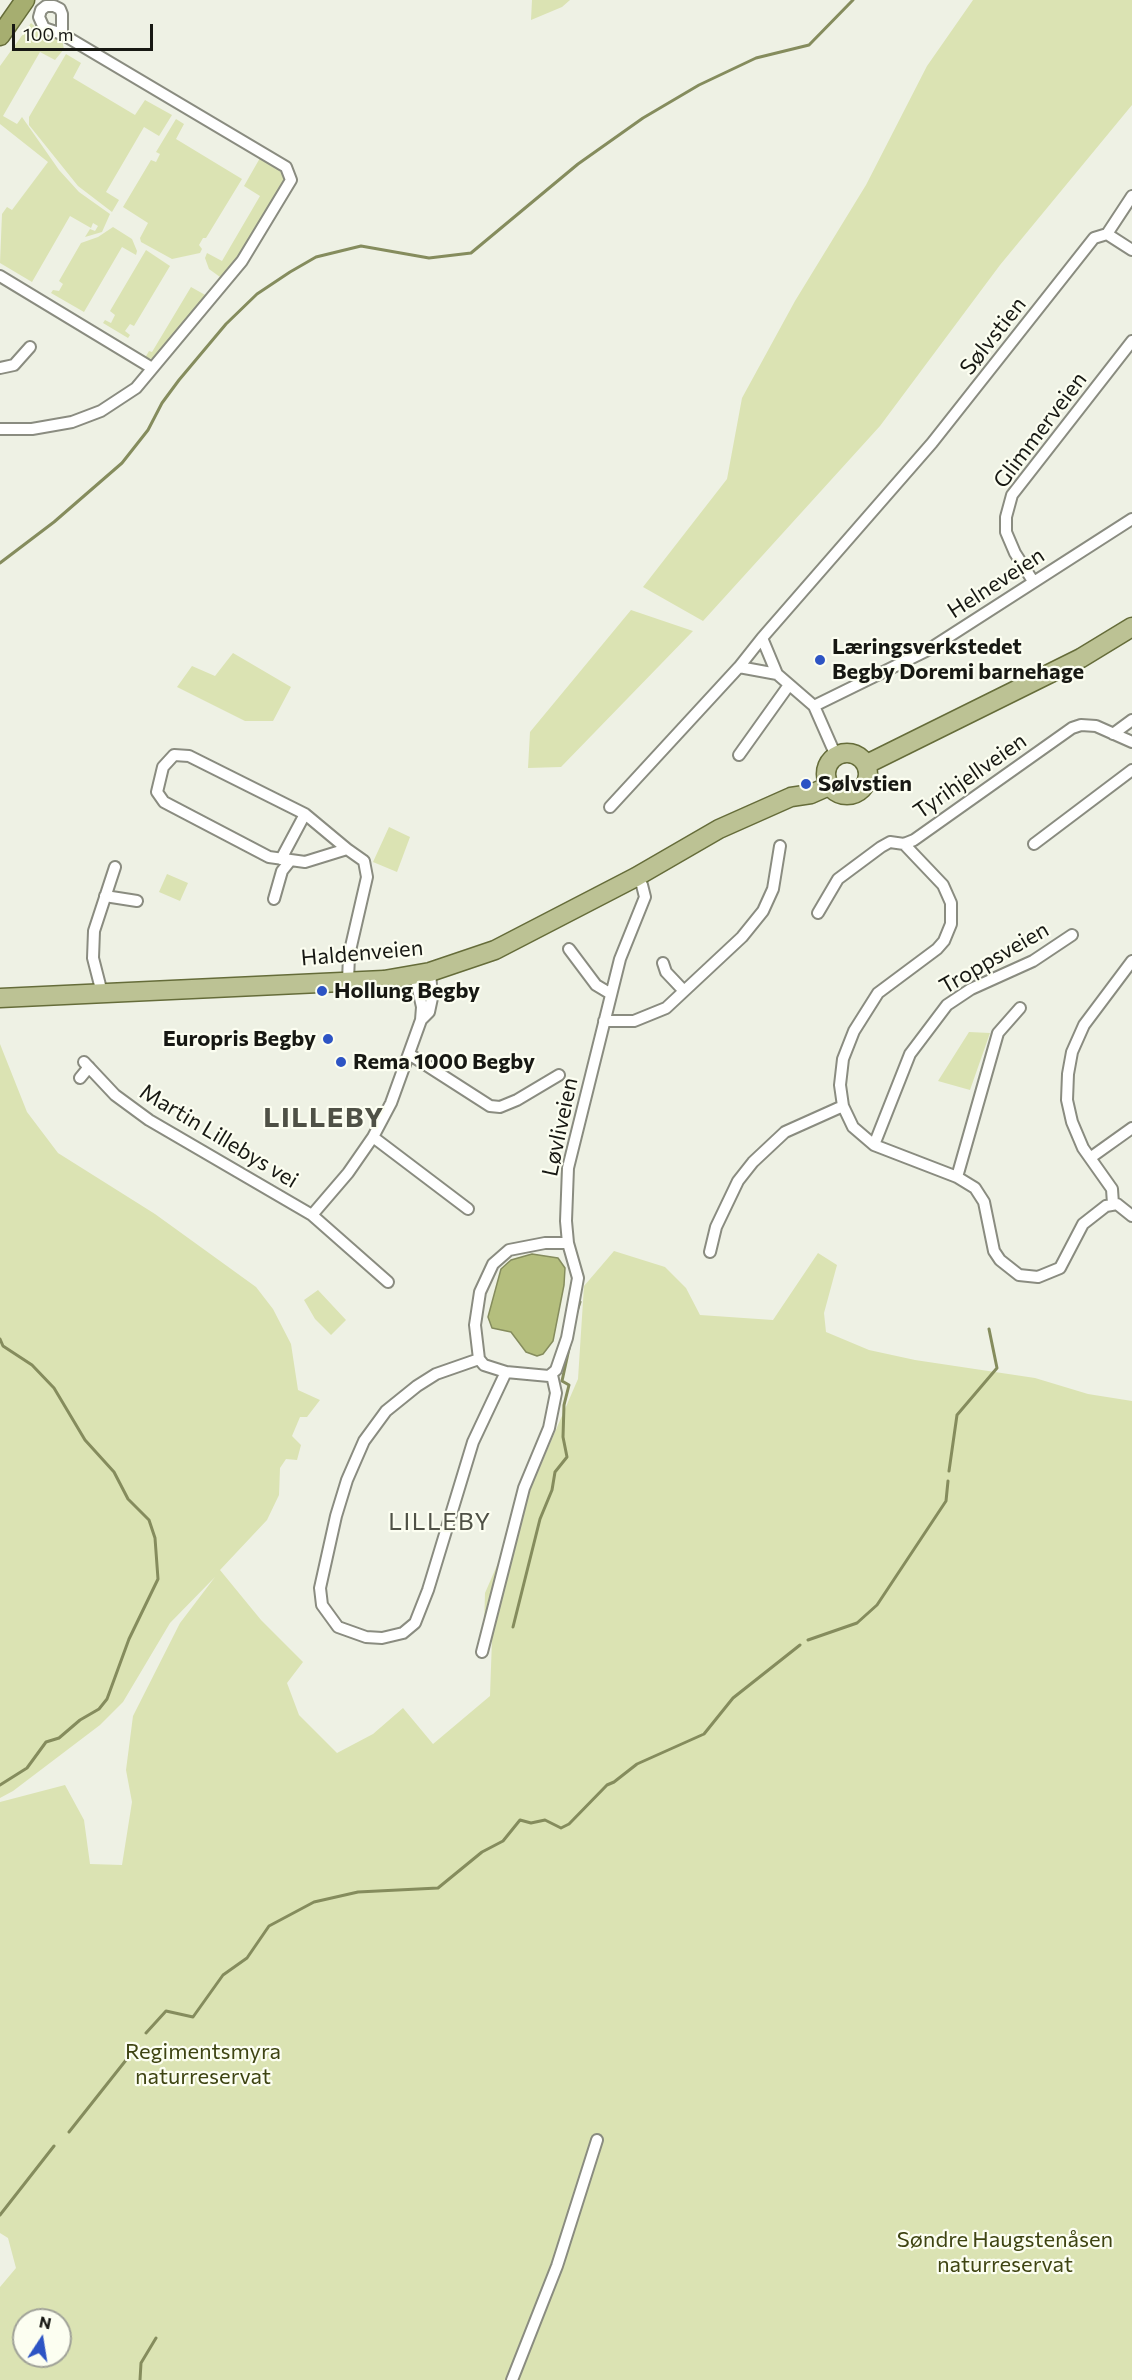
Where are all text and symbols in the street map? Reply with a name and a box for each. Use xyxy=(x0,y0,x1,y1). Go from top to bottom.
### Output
scale bar xyxy=(15,12,156,50)
text: 100 m xyxy=(23,23,73,45)
street label: Sølvstien xyxy=(954,292,1032,380)
street label: Glimmerveien xyxy=(988,367,1092,493)
street label: Helneveien xyxy=(943,542,1049,624)
place label: Læringsverkstedet Begby Doremi barnehage xyxy=(832,634,1084,686)
marker: Læringsverkstedet Begby Doremi barnehage xyxy=(813,653,827,667)
street label: Tyrihjellveien xyxy=(908,727,1032,825)
place label: Sølvstien xyxy=(818,771,912,797)
marker: Sølvstien xyxy=(799,777,813,791)
street label: Troppsveien xyxy=(935,916,1053,1000)
street label: Haldenveien xyxy=(300,935,424,971)
place label: Hollung Begby xyxy=(334,978,480,1004)
marker: Hollung Begby xyxy=(315,984,329,998)
place label: Europris Begby xyxy=(163,1026,316,1052)
marker: Europris Begby xyxy=(321,1032,335,1046)
place label: Rema 1000 Begby xyxy=(353,1049,535,1075)
marker: Rema 1000 Begby xyxy=(334,1055,348,1069)
street label: Løvliveien xyxy=(537,1075,583,1179)
street label: Martin Lillebys vei xyxy=(135,1078,303,1194)
district label: LILLEBY xyxy=(263,1101,385,1135)
district label: LILLEBY xyxy=(388,1508,492,1536)
park label: Regimentsmyra naturreservat xyxy=(125,2039,281,2090)
park label: Søndre Haugstenåsen naturreservat xyxy=(897,2227,1113,2278)
north arrow xyxy=(12,2308,72,2368)
text: N xyxy=(38,2311,53,2332)

